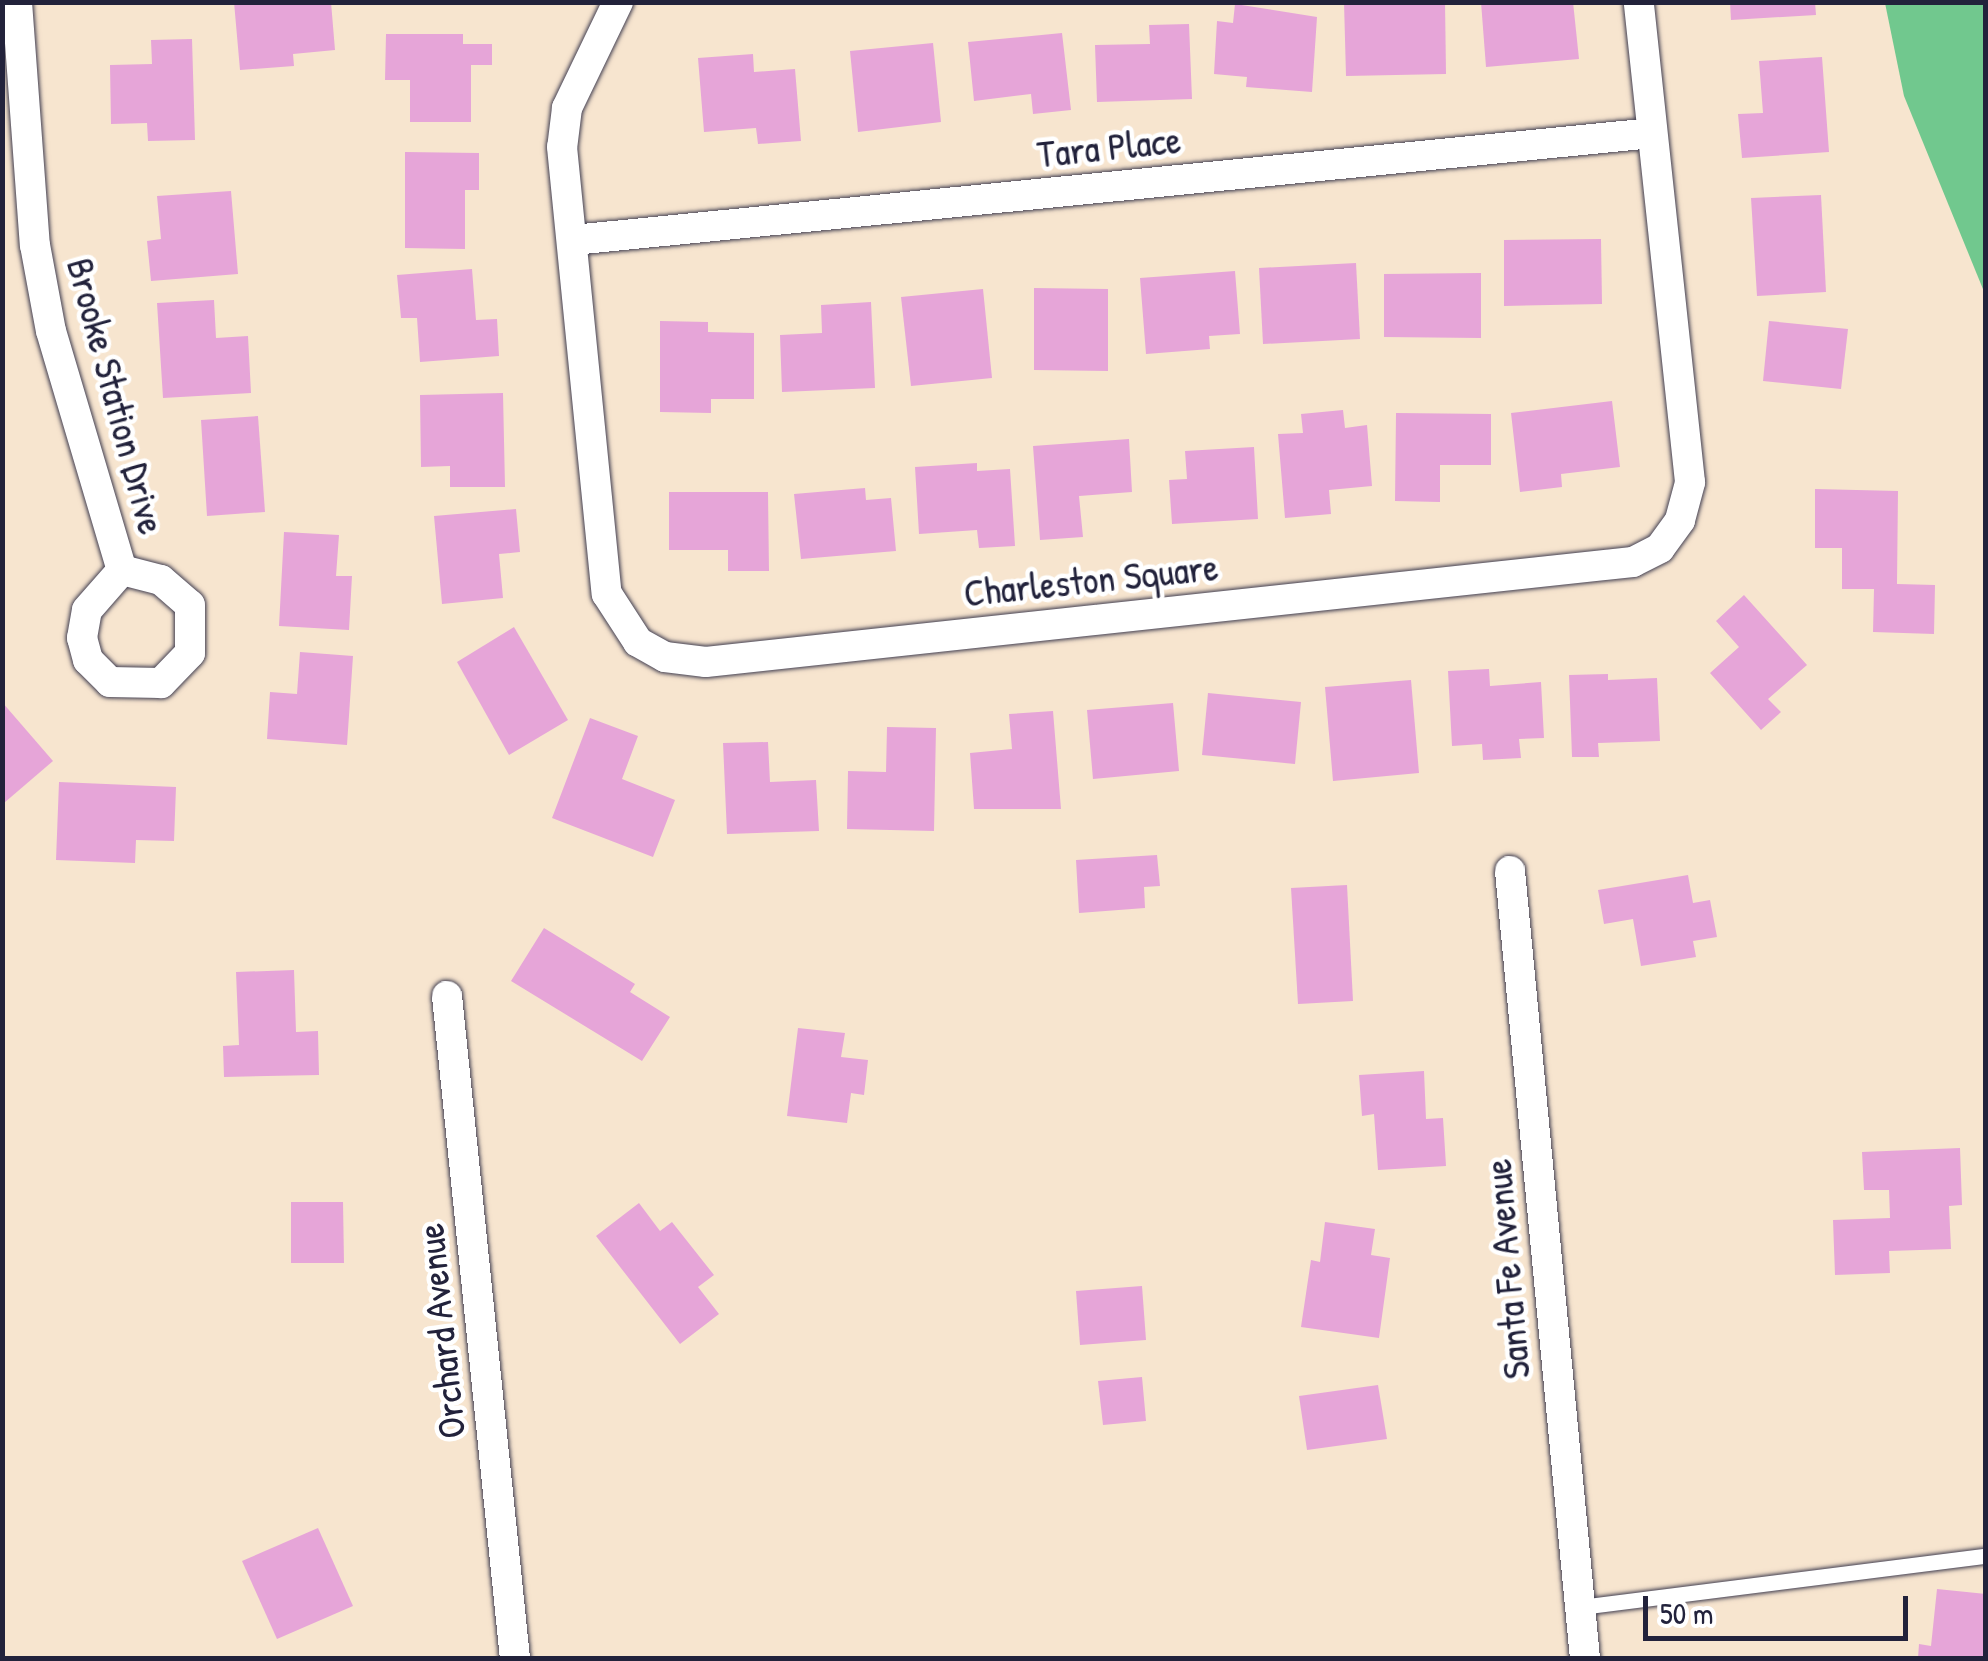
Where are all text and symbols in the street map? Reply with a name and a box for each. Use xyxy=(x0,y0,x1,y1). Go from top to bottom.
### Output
street label: Tara Place xyxy=(1035,117,1183,177)
street label: Brooke Station Drive xyxy=(57,253,175,539)
street label: Charleston Square xyxy=(962,544,1220,616)
street label: Santa Fe Avenue xyxy=(1475,1157,1539,1381)
street label: Orchard Avenue xyxy=(407,1221,475,1441)
scale bar xyxy=(1648,1576,1913,1638)
text: 50 m xyxy=(1660,1593,1713,1633)

